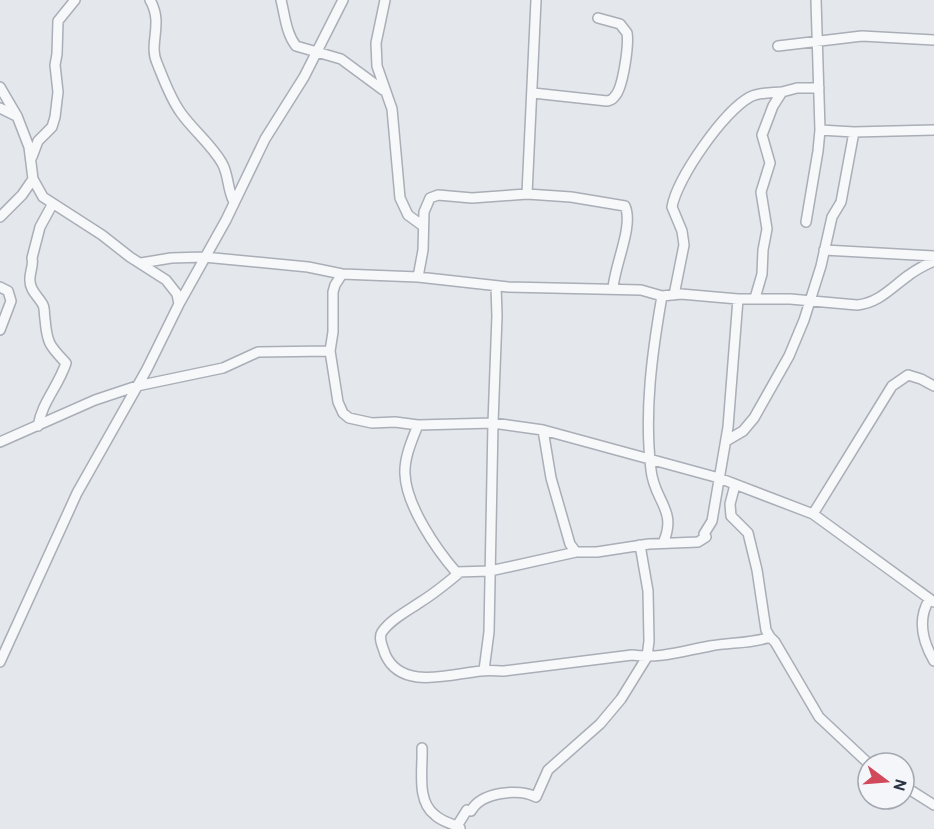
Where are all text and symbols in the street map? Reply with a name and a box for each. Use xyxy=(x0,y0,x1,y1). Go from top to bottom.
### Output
north arrow xyxy=(856,751,916,811)
text: N xyxy=(887,776,910,793)

